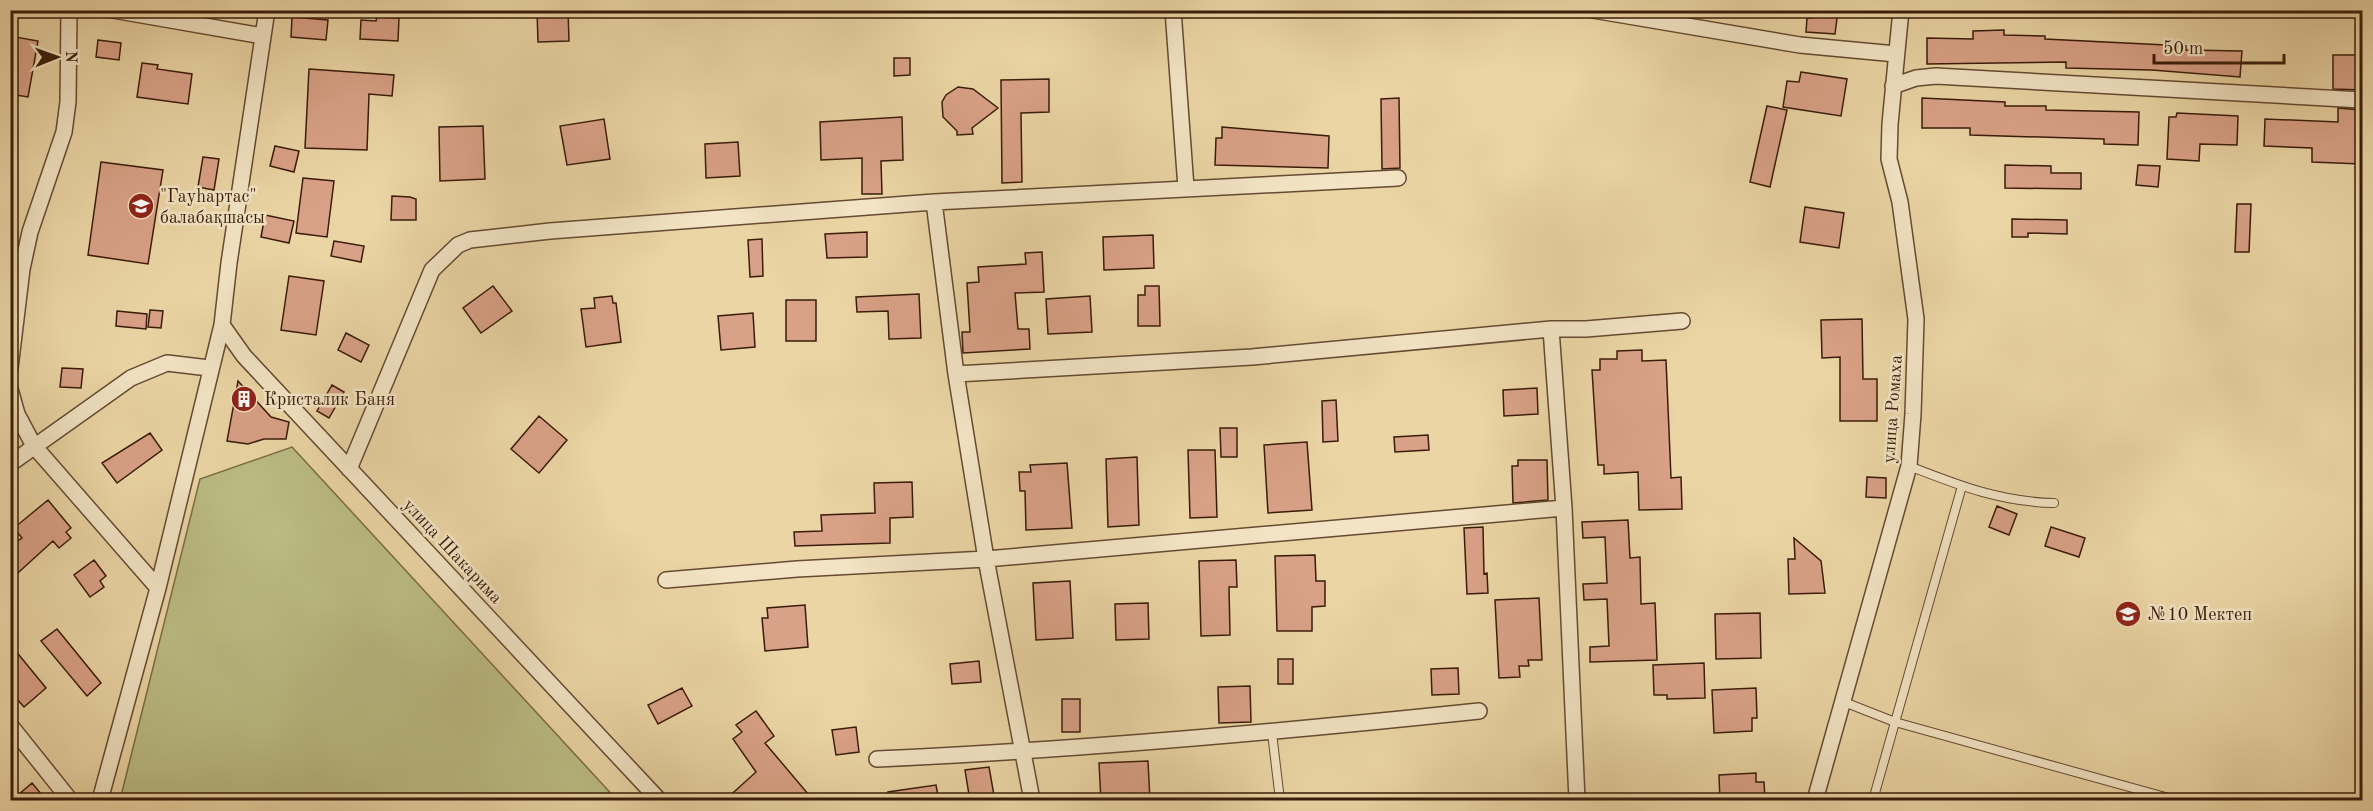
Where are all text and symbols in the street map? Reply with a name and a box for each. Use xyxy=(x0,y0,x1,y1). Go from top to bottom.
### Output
north arrow xyxy=(27,27,87,87)
scale bar xyxy=(2154,27,2284,65)
text: 50 m xyxy=(2163,40,2203,58)
text: N xyxy=(62,51,78,64)
place label: "Гауһартас" балабақшасы xyxy=(160,188,265,227)
school or university icon: "Гауһартас" балабақшасы xyxy=(126,191,156,221)
street label: улица Ромаха xyxy=(1880,354,1906,464)
building icon: Кристалик Баня xyxy=(229,384,259,414)
place label: Кристалик Баня xyxy=(264,391,395,409)
street label: улица Шакарима xyxy=(399,496,505,608)
school or university icon: №10 Мектеп xyxy=(2113,599,2143,629)
place label: №10 Мектеп xyxy=(2148,606,2252,624)

